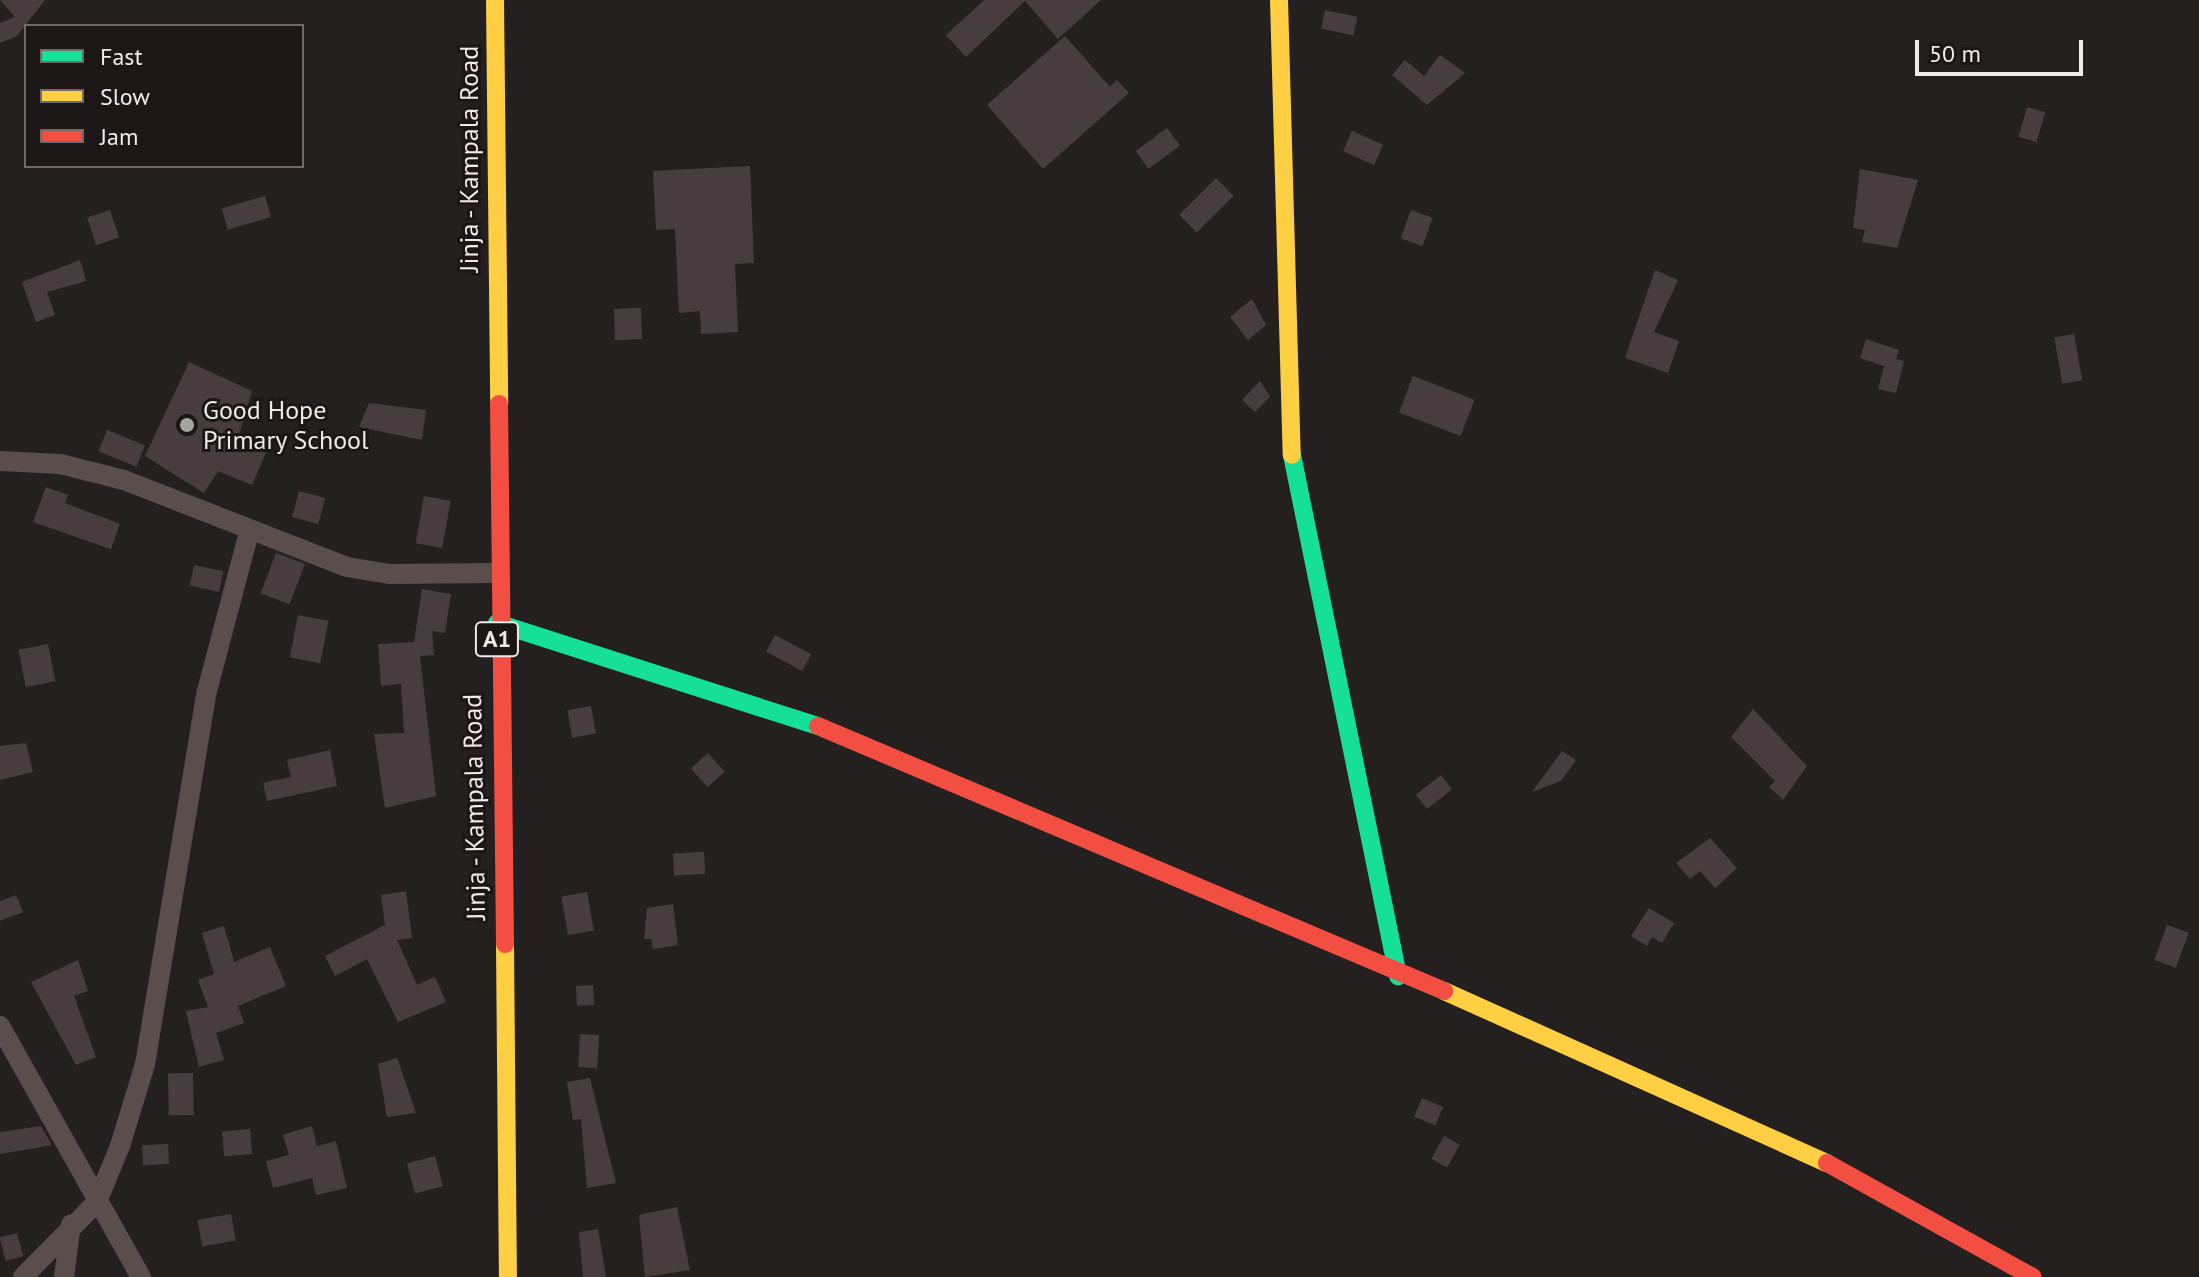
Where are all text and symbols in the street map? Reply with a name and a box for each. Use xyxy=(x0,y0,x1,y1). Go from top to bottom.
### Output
legend xyxy=(24,24,304,168)
scale bar xyxy=(1919,24,2087,74)
text: 50 m xyxy=(1929,38,1981,69)
text: Fast xyxy=(100,41,143,72)
street label: Jinja - Kampala Road xyxy=(453,44,485,274)
text: Slow xyxy=(100,81,150,112)
text: Jam xyxy=(100,121,138,152)
place label: Good Hope Primary School xyxy=(203,394,370,456)
marker: Good Hope Primary School xyxy=(178,416,196,434)
road number: A1 xyxy=(473,619,521,659)
street label: Jinja - Kampala Road xyxy=(456,692,492,922)

